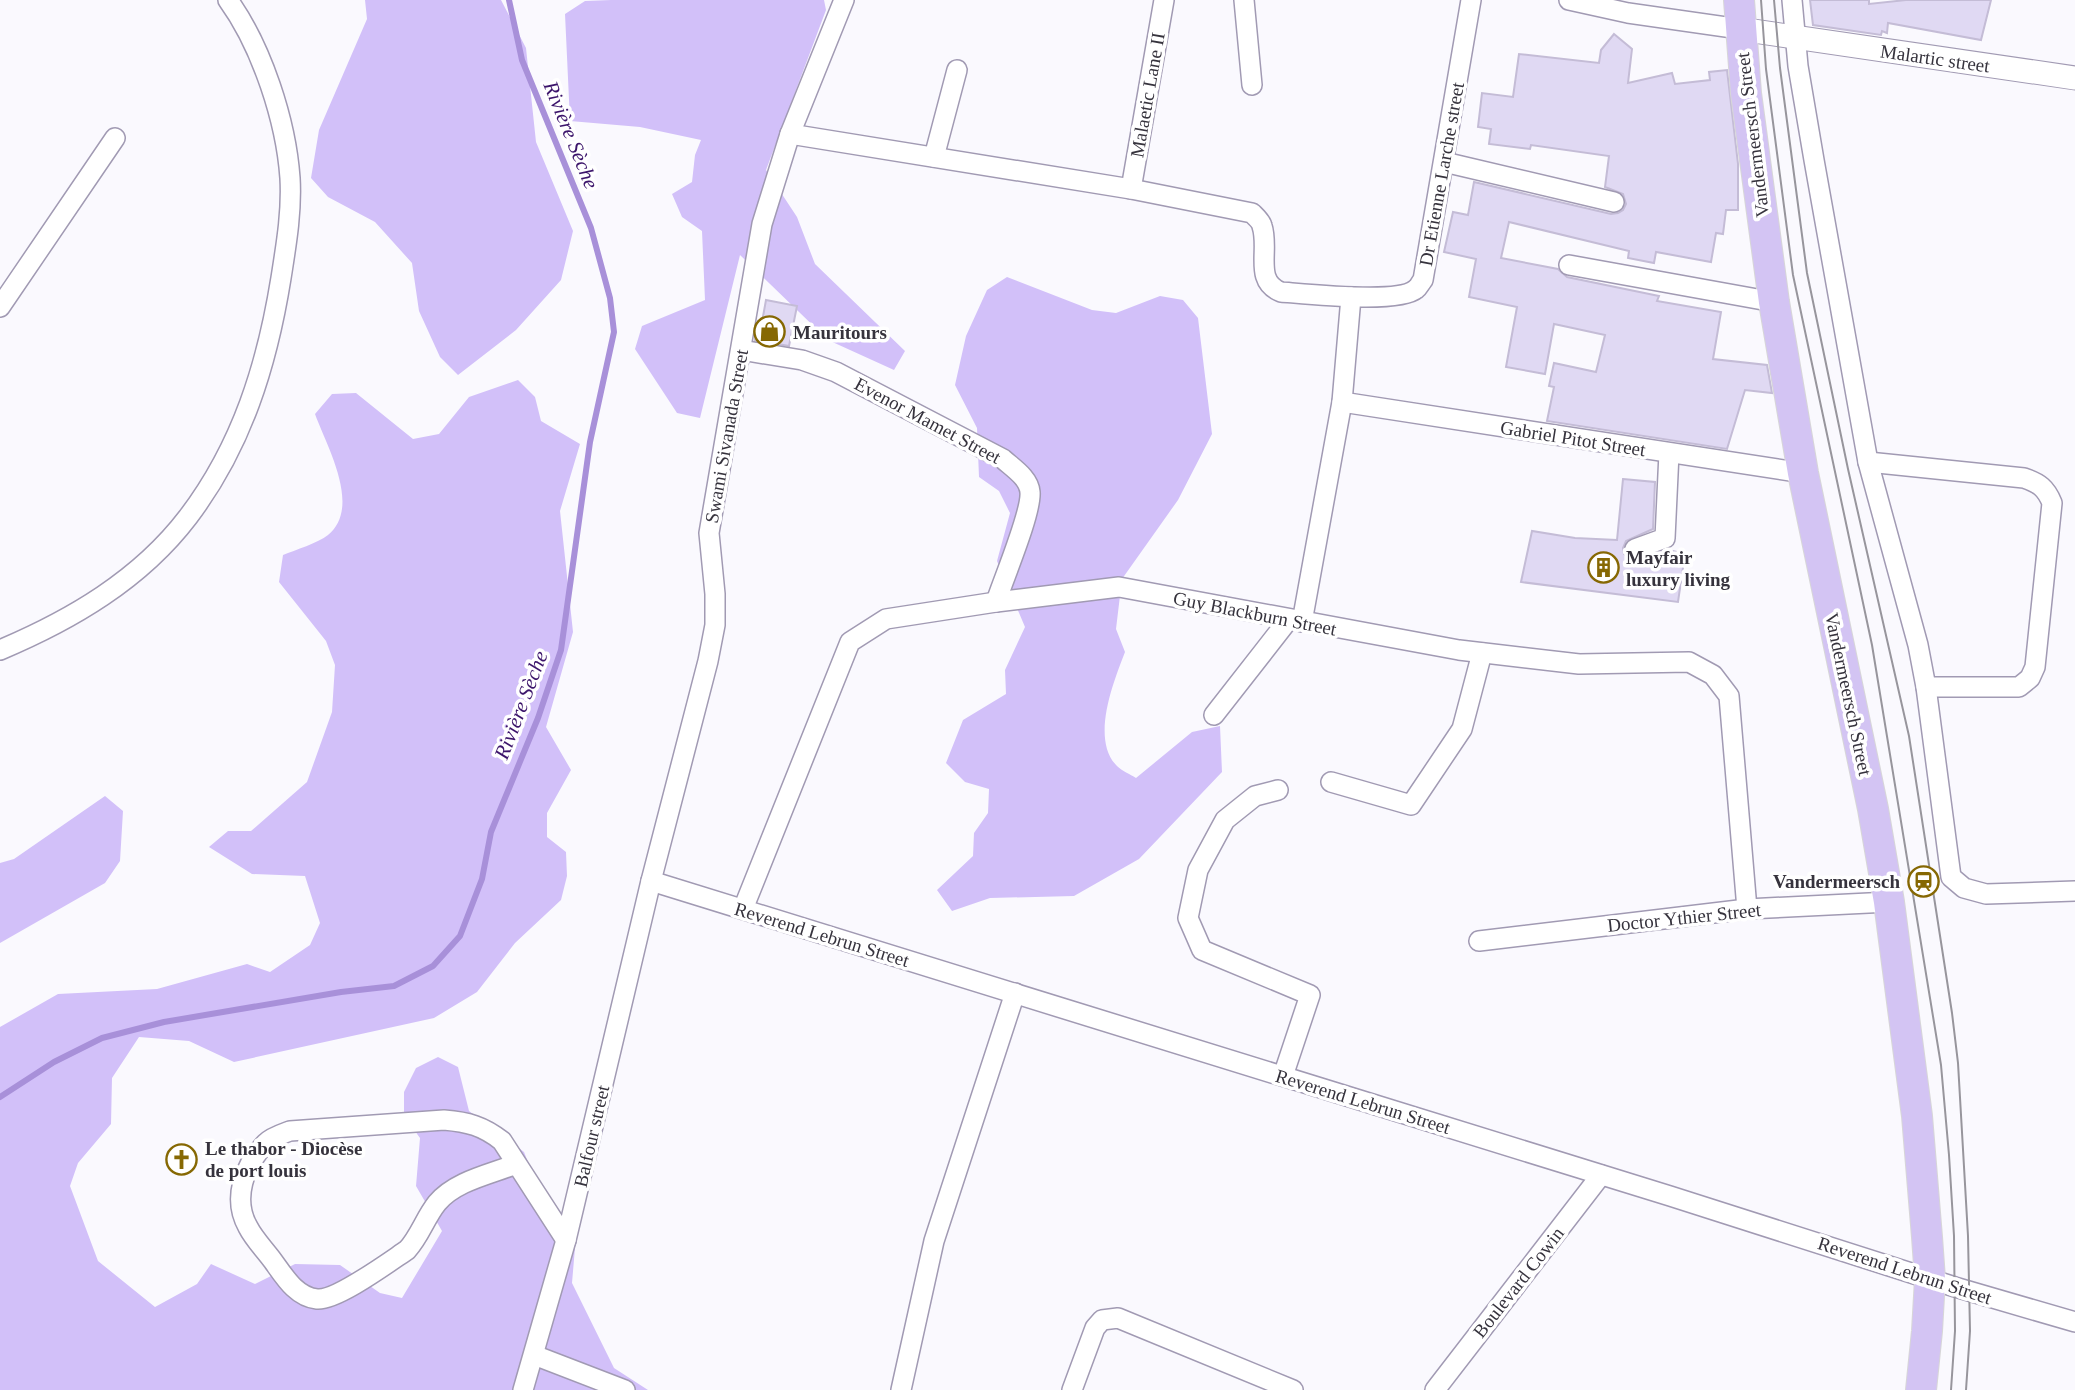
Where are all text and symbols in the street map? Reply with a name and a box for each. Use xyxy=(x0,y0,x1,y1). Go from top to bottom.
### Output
street label: Malaetic Lane II xyxy=(1126,31,1169,159)
street label: Malartic street xyxy=(1879,40,1992,77)
street label: Vandermeersch Street xyxy=(1732,50,1773,219)
water label: Rivière Sèche xyxy=(538,77,603,192)
street label: Dr Etienne Larche street xyxy=(1415,80,1468,268)
shop icon: Mauritours xyxy=(753,315,787,349)
place label: Mauritours xyxy=(793,322,887,343)
street label: Swami Sivanada Street xyxy=(701,347,752,525)
street label: Evenor Mamet Street xyxy=(851,373,1005,468)
street label: Gabriel Pitot Street xyxy=(1499,417,1648,460)
place label: Mayfair luxury living xyxy=(1626,547,1730,590)
building icon: Mayfair luxury living xyxy=(1586,551,1620,585)
street label: Guy Blackburn Street xyxy=(1172,587,1339,640)
street label: Vandermeersch Street xyxy=(1821,611,1876,778)
water label: Rivière Sèche xyxy=(489,647,553,763)
station icon: Vandermeersch xyxy=(1906,864,1940,898)
place label: Vandermeersch xyxy=(1773,871,1900,892)
street label: Reverend Lebrun Street xyxy=(732,898,912,971)
street label: Doctor Ythier Street xyxy=(1606,899,1763,936)
street label: Reverend Lebrun Street xyxy=(1273,1065,1453,1138)
street label: Balfour street xyxy=(570,1082,614,1189)
place label: Le thabor - Diocèse de port louis xyxy=(205,1138,362,1181)
church icon: Le thabor - Diocèse de port louis xyxy=(165,1142,199,1176)
street label: Boulevard Cowin xyxy=(1469,1222,1568,1342)
street label: Reverend Lebrun Street xyxy=(1815,1232,1995,1309)

